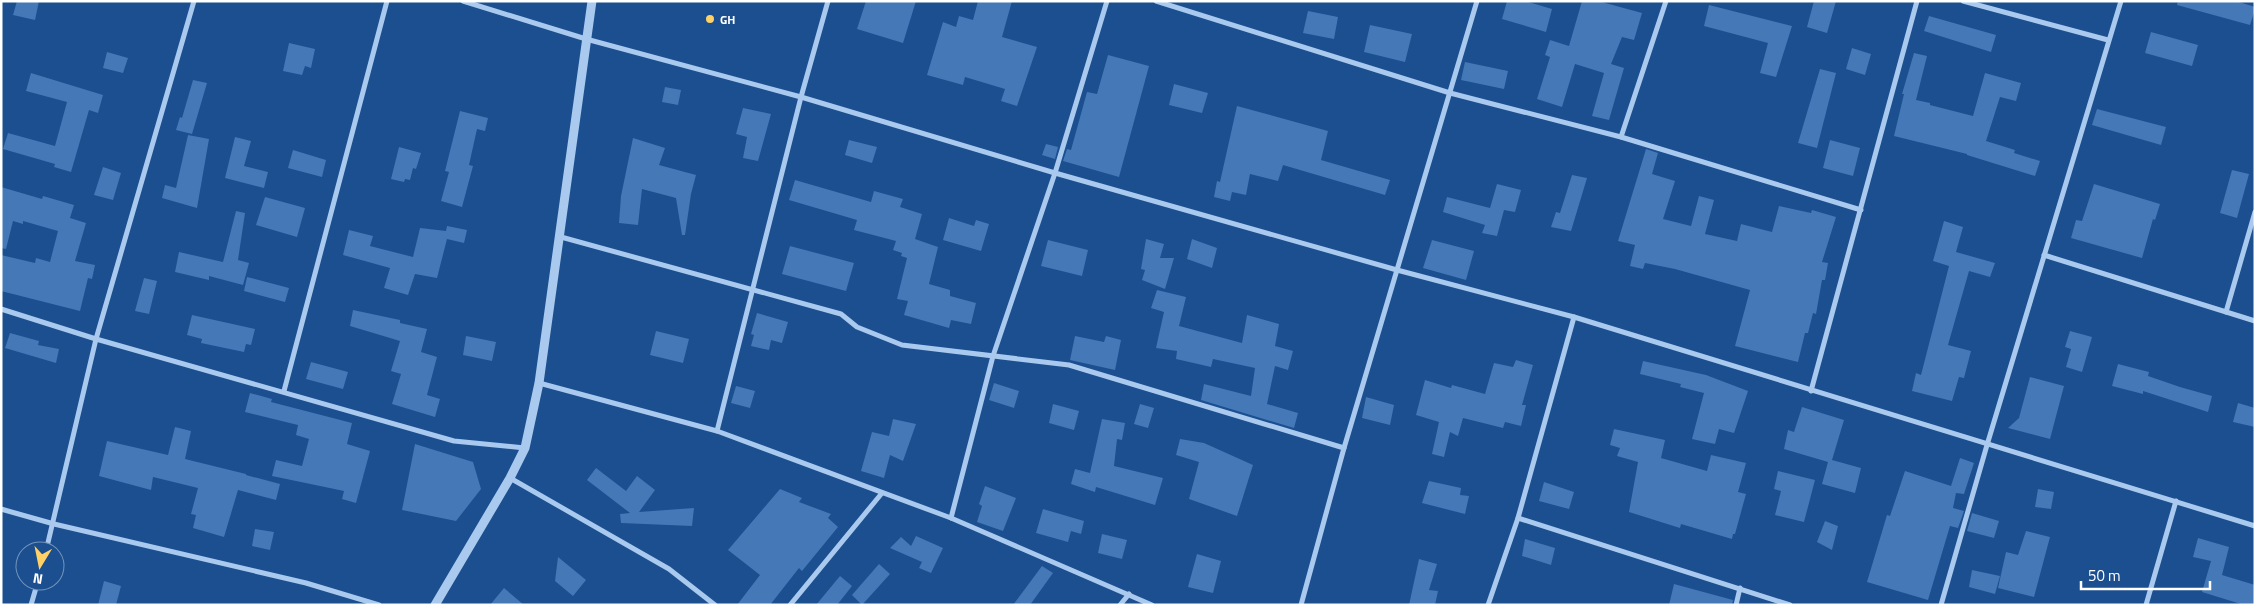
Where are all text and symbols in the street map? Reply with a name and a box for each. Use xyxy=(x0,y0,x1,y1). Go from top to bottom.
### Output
place label: GH xyxy=(720,10,735,29)
marker: GH xyxy=(704,13,716,25)
north arrow xyxy=(15,541,65,591)
scale bar xyxy=(2081,558,2210,590)
text: 50 m xyxy=(2088,564,2121,587)
text: N xyxy=(31,568,44,590)

